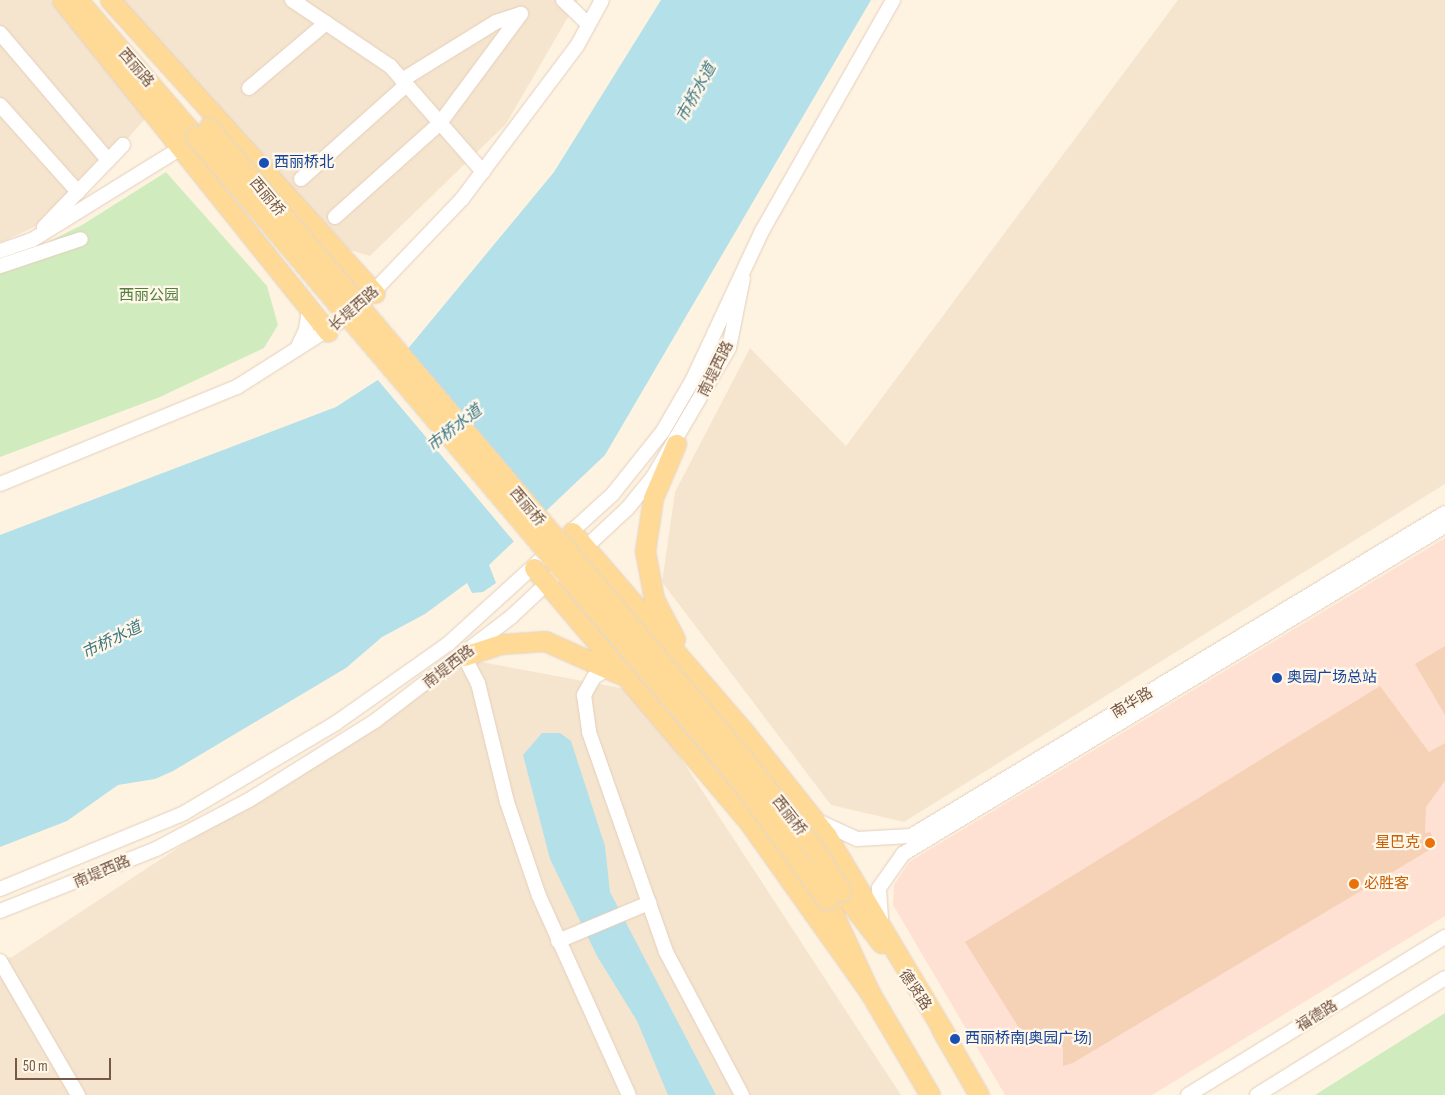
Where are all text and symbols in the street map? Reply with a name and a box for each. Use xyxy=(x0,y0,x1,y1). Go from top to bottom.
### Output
street label: 西丽路 xyxy=(114,45,158,91)
water label: 市桥水道 xyxy=(673,60,721,126)
place label: 西丽桥北 xyxy=(274,154,334,172)
marker: 西丽桥北 xyxy=(258,157,270,169)
street label: 西丽桥 xyxy=(246,174,288,220)
street label: 长堤西路 xyxy=(325,283,383,335)
park label: 西丽公园 xyxy=(119,287,179,305)
street label: 南堤西路 xyxy=(695,338,737,400)
water label: 市桥水道 xyxy=(424,402,486,456)
street label: 西丽桥 xyxy=(506,484,548,530)
water label: 市桥水道 xyxy=(79,618,145,664)
street label: 南堤西路 xyxy=(420,641,478,693)
place label: 奥园广场总站 xyxy=(1287,669,1377,687)
marker: 奥园广场总站 xyxy=(1271,672,1283,684)
street label: 南华路 xyxy=(1108,684,1156,722)
street label: 西丽桥 xyxy=(768,793,810,839)
place label: 星巴克 xyxy=(1375,834,1420,852)
marker: 星巴克 xyxy=(1424,837,1436,849)
street label: 南堤西路 xyxy=(71,852,133,892)
place label: 必胜客 xyxy=(1364,875,1409,893)
marker: 必胜客 xyxy=(1348,878,1360,890)
street label: 德贤路 xyxy=(895,966,935,1014)
street label: 福德路 xyxy=(1293,996,1341,1036)
place label: 西丽桥南(奥园广场) xyxy=(965,1030,1091,1048)
marker: 西丽桥南(奥园广场) xyxy=(949,1033,961,1045)
scale bar xyxy=(18,1048,114,1080)
text: 50 m xyxy=(23,1057,48,1076)

